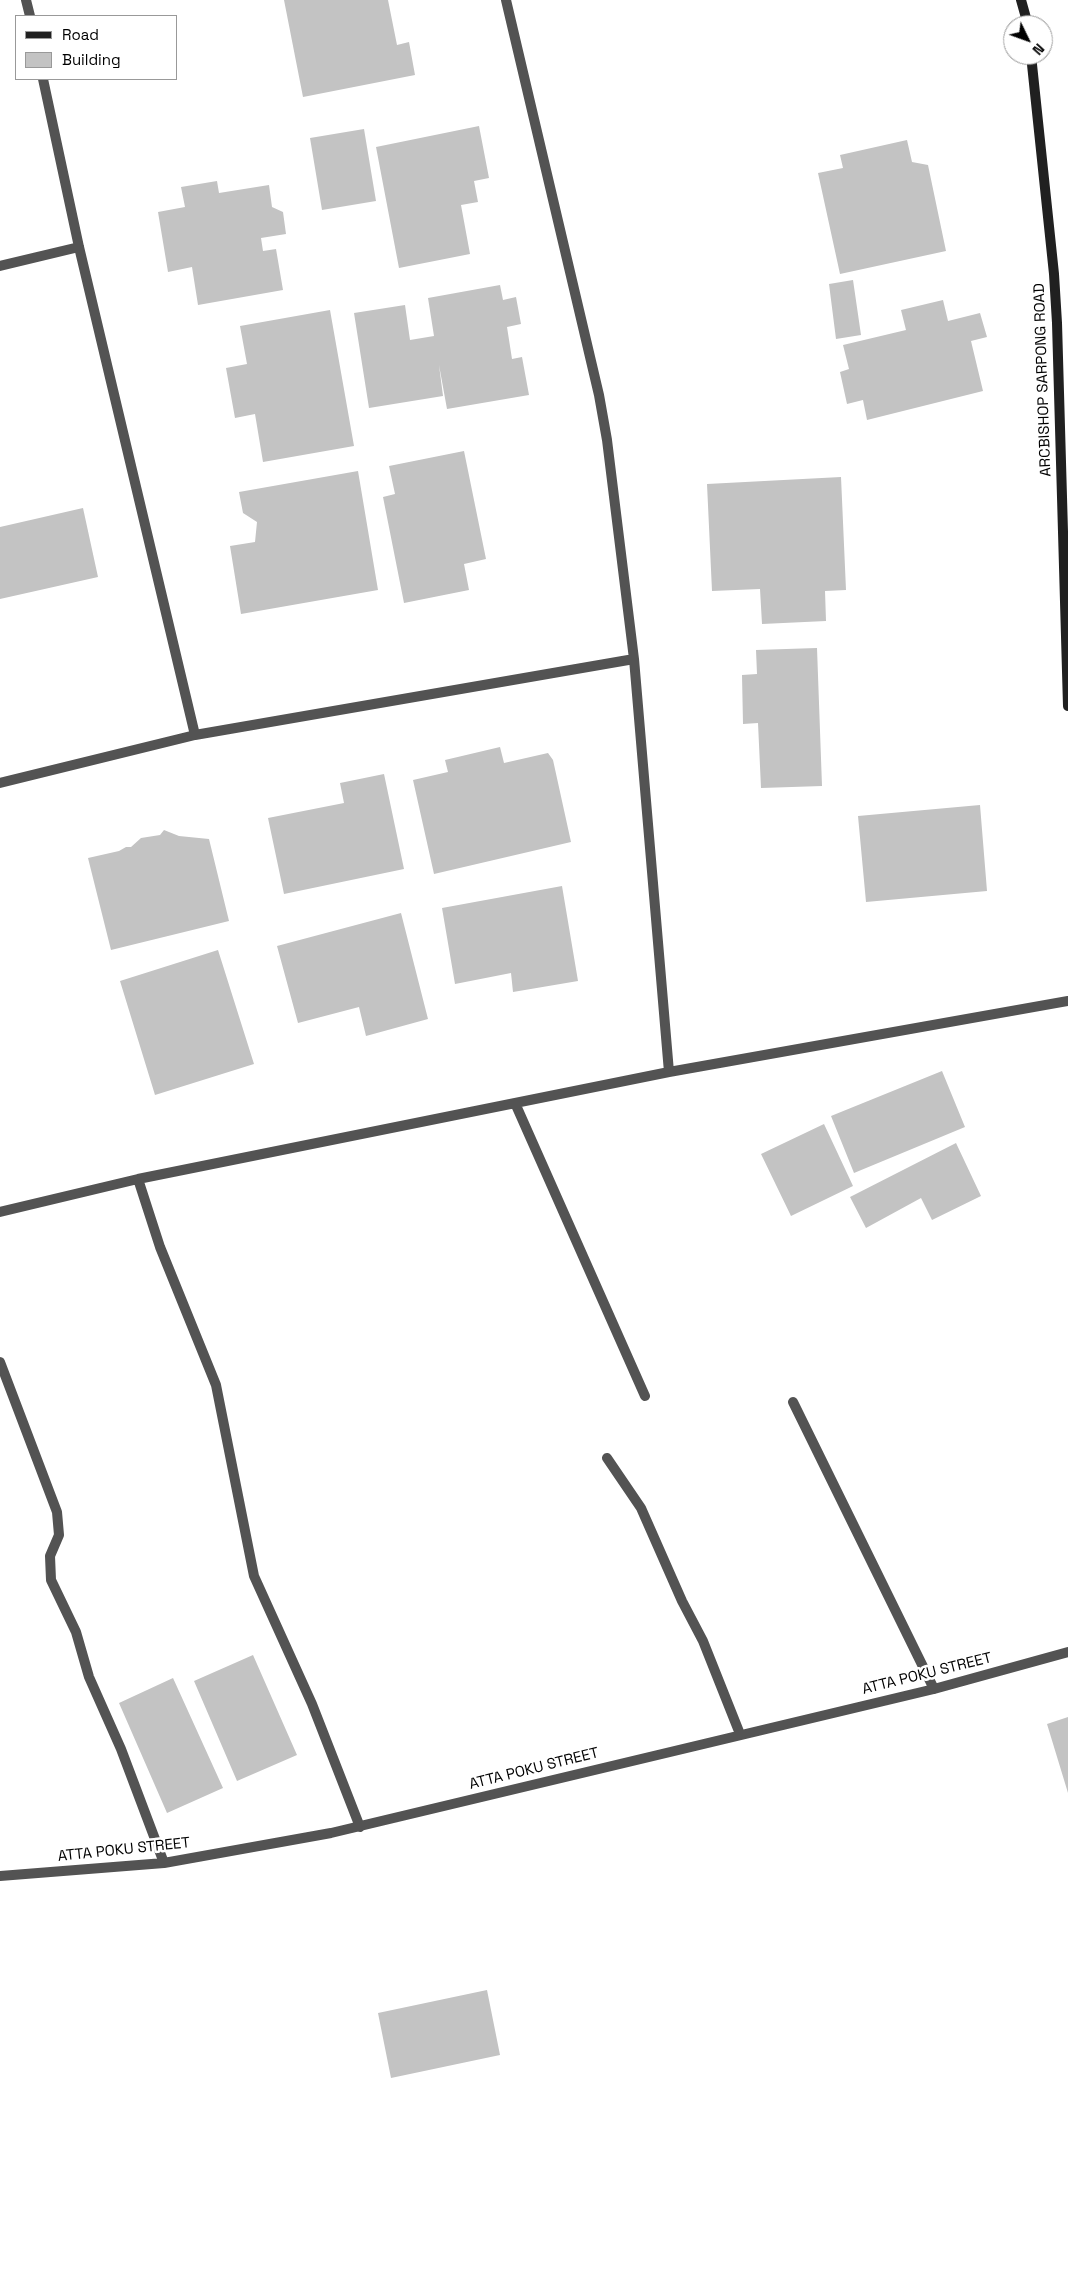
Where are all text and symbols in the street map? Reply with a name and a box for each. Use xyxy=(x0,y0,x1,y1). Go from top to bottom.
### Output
legend xyxy=(15,15,178,80)
north arrow xyxy=(1003,15,1053,65)
text: Road xyxy=(62,25,99,44)
text: N xyxy=(1029,40,1048,59)
text: Building xyxy=(62,50,121,69)
street label: ARCBISHOP SARPONG ROAD xyxy=(1031,283,1055,477)
street label: ATTA POKU STREET xyxy=(860,1649,994,1699)
street label: ATTA POKU STREET xyxy=(467,1744,601,1794)
street label: ATTA POKU STREET xyxy=(57,1834,191,1866)

